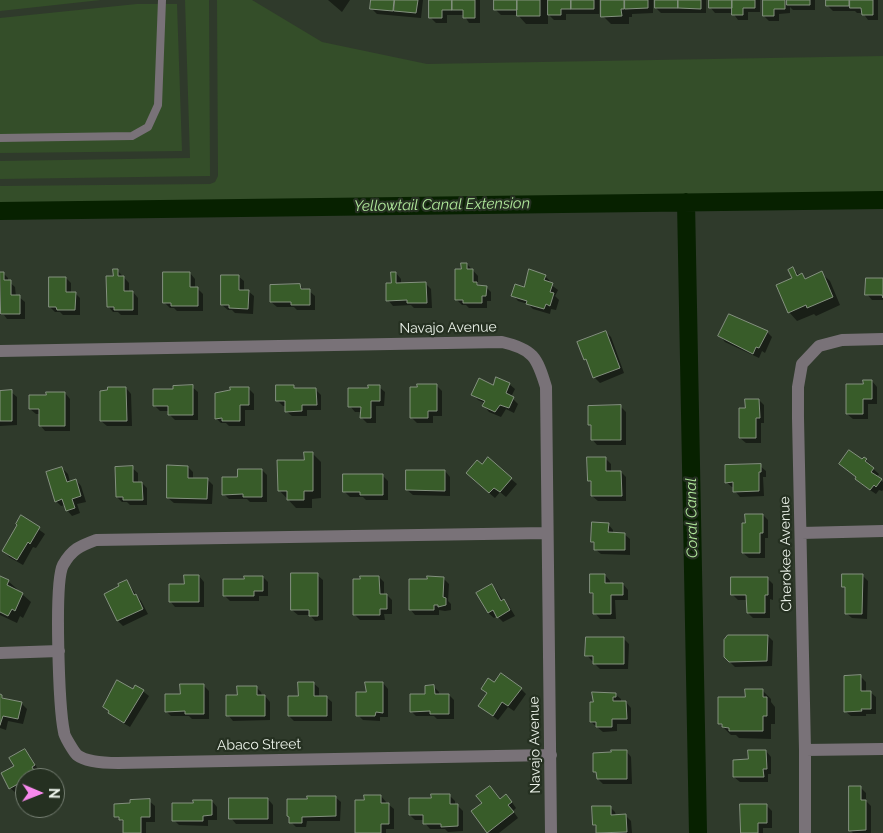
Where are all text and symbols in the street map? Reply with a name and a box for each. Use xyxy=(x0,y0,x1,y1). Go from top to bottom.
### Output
water label: Yellowtail Canal Extension xyxy=(354,194,530,216)
street label: Navajo Avenue xyxy=(399,319,497,337)
water label: Coral Canal xyxy=(682,478,702,558)
street label: Cherokee Avenue xyxy=(777,496,795,612)
street label: Navajo Avenue xyxy=(526,696,544,794)
street label: Abaco Street xyxy=(217,736,301,754)
north arrow xyxy=(15,768,65,818)
text: N xyxy=(46,788,62,799)

